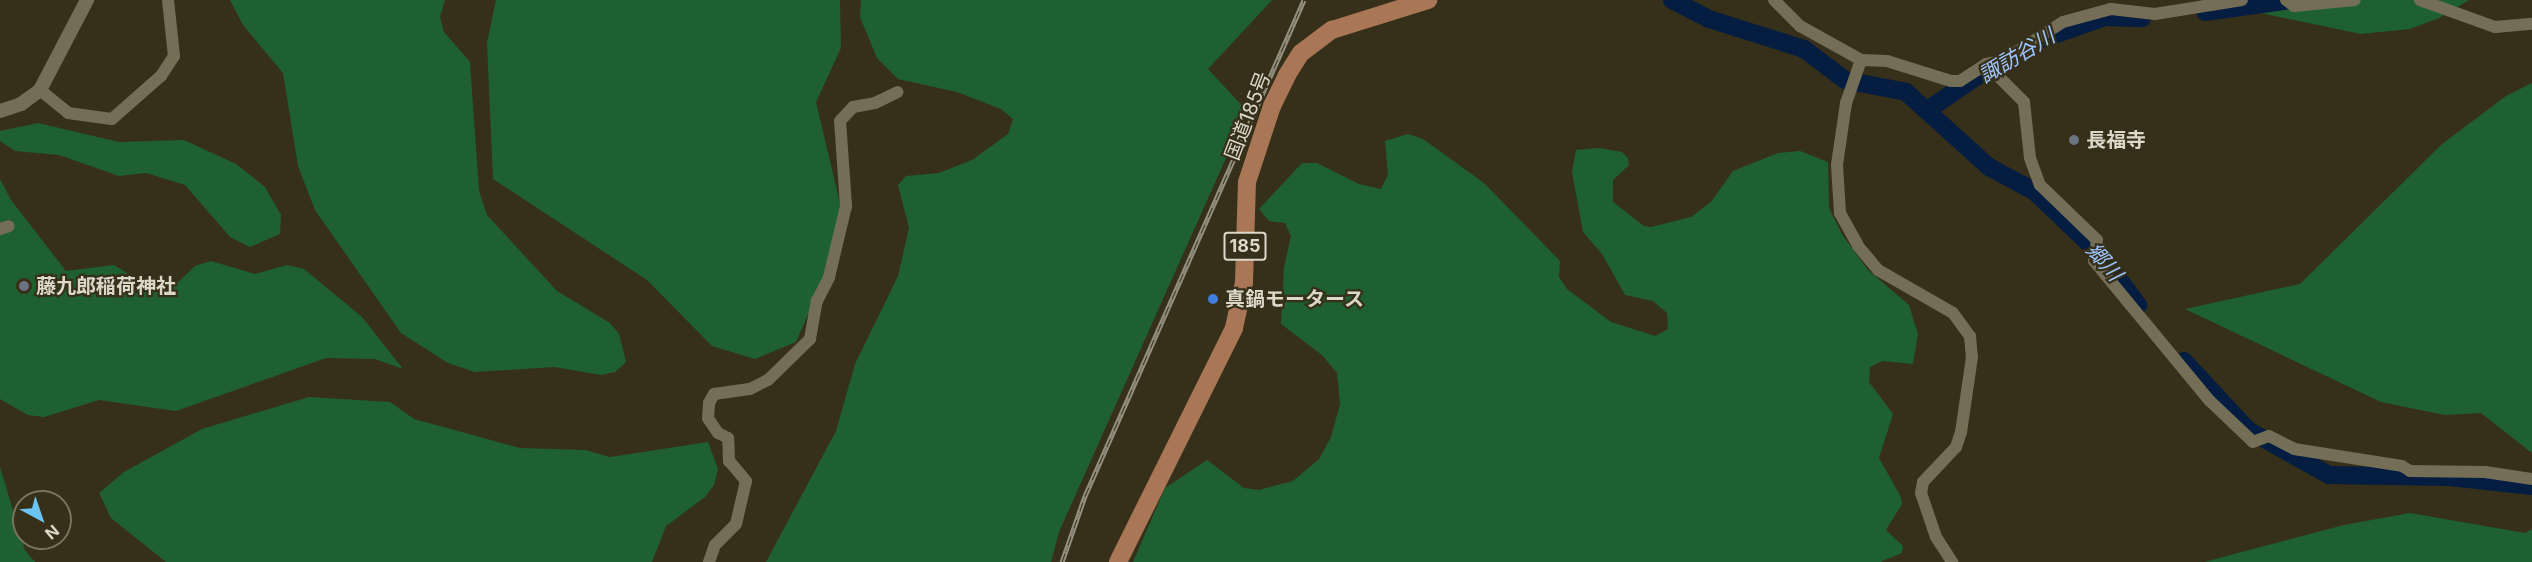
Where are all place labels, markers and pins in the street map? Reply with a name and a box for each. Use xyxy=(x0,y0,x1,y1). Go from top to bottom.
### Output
place label: 長福寺 xyxy=(2086,128,2146,152)
marker: 長福寺 xyxy=(2067,133,2081,147)
place label: 藤九郎稲荷神社 xyxy=(36,274,176,298)
marker: 藤九郎稲荷神社 xyxy=(17,279,31,293)
place label: 真鍋モータース xyxy=(1225,287,1365,311)
marker: 真鍋モータース xyxy=(1206,292,1220,306)

